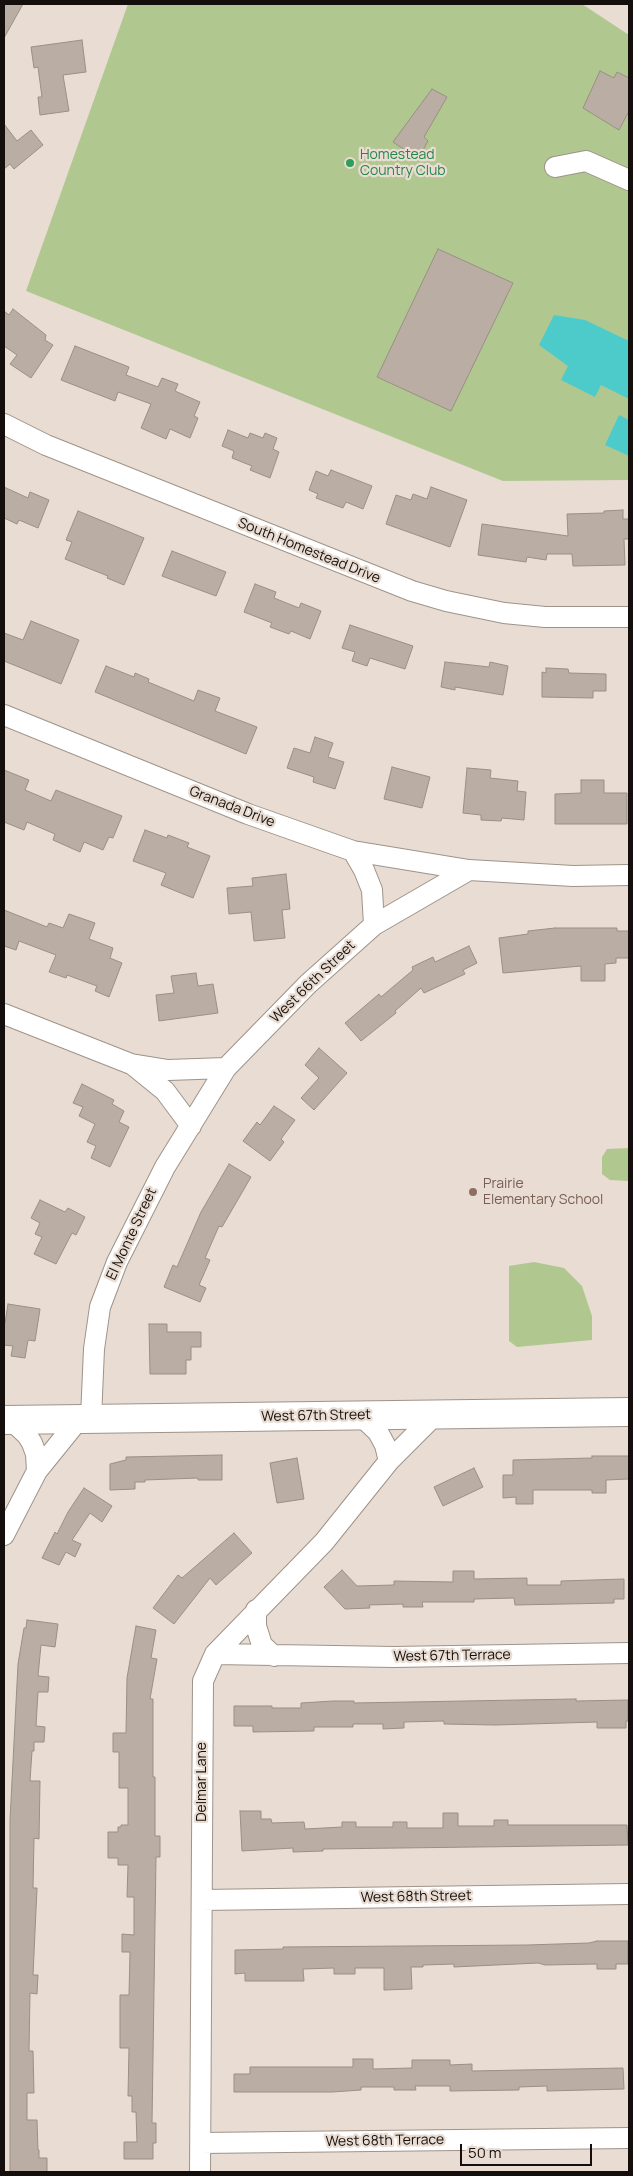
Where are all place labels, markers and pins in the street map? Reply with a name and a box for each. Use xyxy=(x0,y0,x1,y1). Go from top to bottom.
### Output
place label: Homestead Country Club xyxy=(360,147,446,180)
marker: Homestead Country Club xyxy=(344,157,356,169)
place label: Prairie Elementary School xyxy=(483,1176,603,1208)
marker: Prairie Elementary School xyxy=(467,1186,479,1198)

